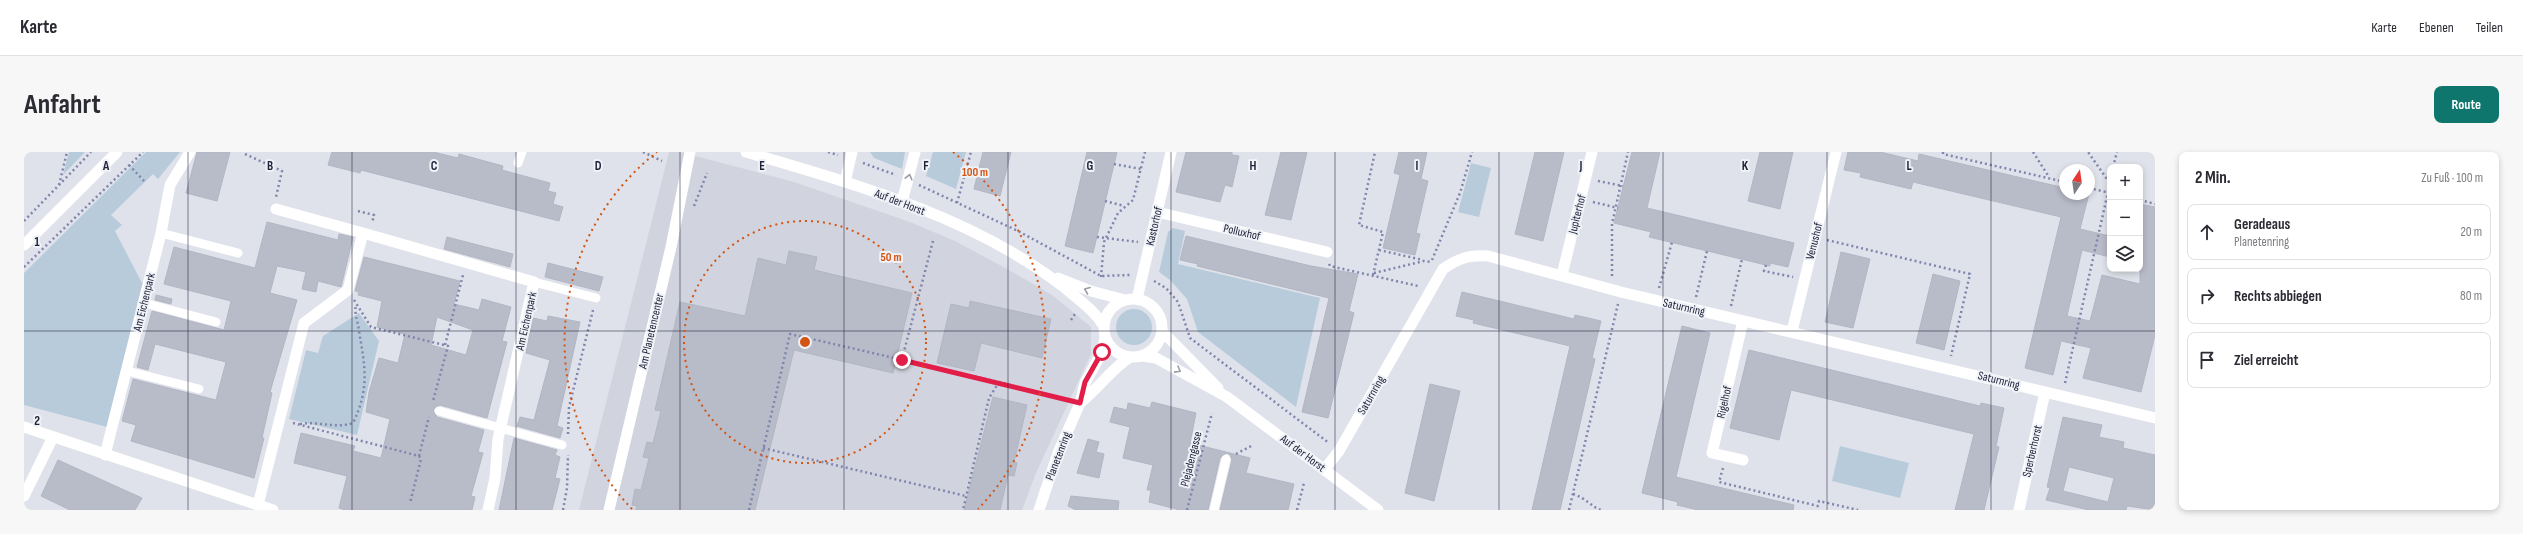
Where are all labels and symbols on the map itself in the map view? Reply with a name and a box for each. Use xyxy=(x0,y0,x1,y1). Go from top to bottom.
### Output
text: A xyxy=(102,158,110,174)
text: B xyxy=(267,158,273,174)
text: C xyxy=(431,158,438,174)
text: D xyxy=(595,158,602,174)
text: E xyxy=(759,158,765,174)
text: F xyxy=(923,158,929,174)
text: G xyxy=(1087,158,1094,174)
text: H xyxy=(1250,158,1257,174)
text: I xyxy=(1416,158,1419,174)
text: J xyxy=(1579,158,1583,174)
text: K xyxy=(1742,158,1749,174)
text: L xyxy=(1906,158,1912,174)
north arrow xyxy=(2059,164,2095,200)
text: 100 m xyxy=(962,165,988,180)
one-way arrow xyxy=(905,174,913,181)
street label: Auf der Horst xyxy=(871,186,928,219)
street label: Jupiterhof xyxy=(1565,192,1590,236)
street label: Kastorhof xyxy=(1143,205,1166,247)
street label: Venushof xyxy=(1803,220,1826,261)
street label: Polluxhof xyxy=(1222,221,1262,244)
text: 1 xyxy=(34,234,40,250)
text: 50 m xyxy=(881,250,901,265)
street label: Am Eichenpark xyxy=(130,271,159,334)
one-way arrow xyxy=(1084,286,1091,294)
street label: Am Eichenpark xyxy=(512,290,541,353)
street label: Am Planetencenter xyxy=(635,291,668,371)
street label: Saturnring xyxy=(1661,295,1707,320)
centre of rings xyxy=(798,335,812,349)
route start xyxy=(1093,343,1111,361)
route end xyxy=(893,351,911,369)
one-way arrow xyxy=(1174,365,1181,373)
street label: Saturnring xyxy=(1976,368,2022,393)
street label: Saturnring xyxy=(1354,373,1389,417)
street label: Rigelhof xyxy=(1713,384,1736,420)
text: 2 xyxy=(34,413,40,429)
street label: Sperberhorst xyxy=(2019,423,2046,479)
street label: Planetenring xyxy=(1042,430,1075,483)
street label: Plejadengasse xyxy=(1177,430,1206,488)
street label: Auf der Horst xyxy=(1276,431,1329,476)

